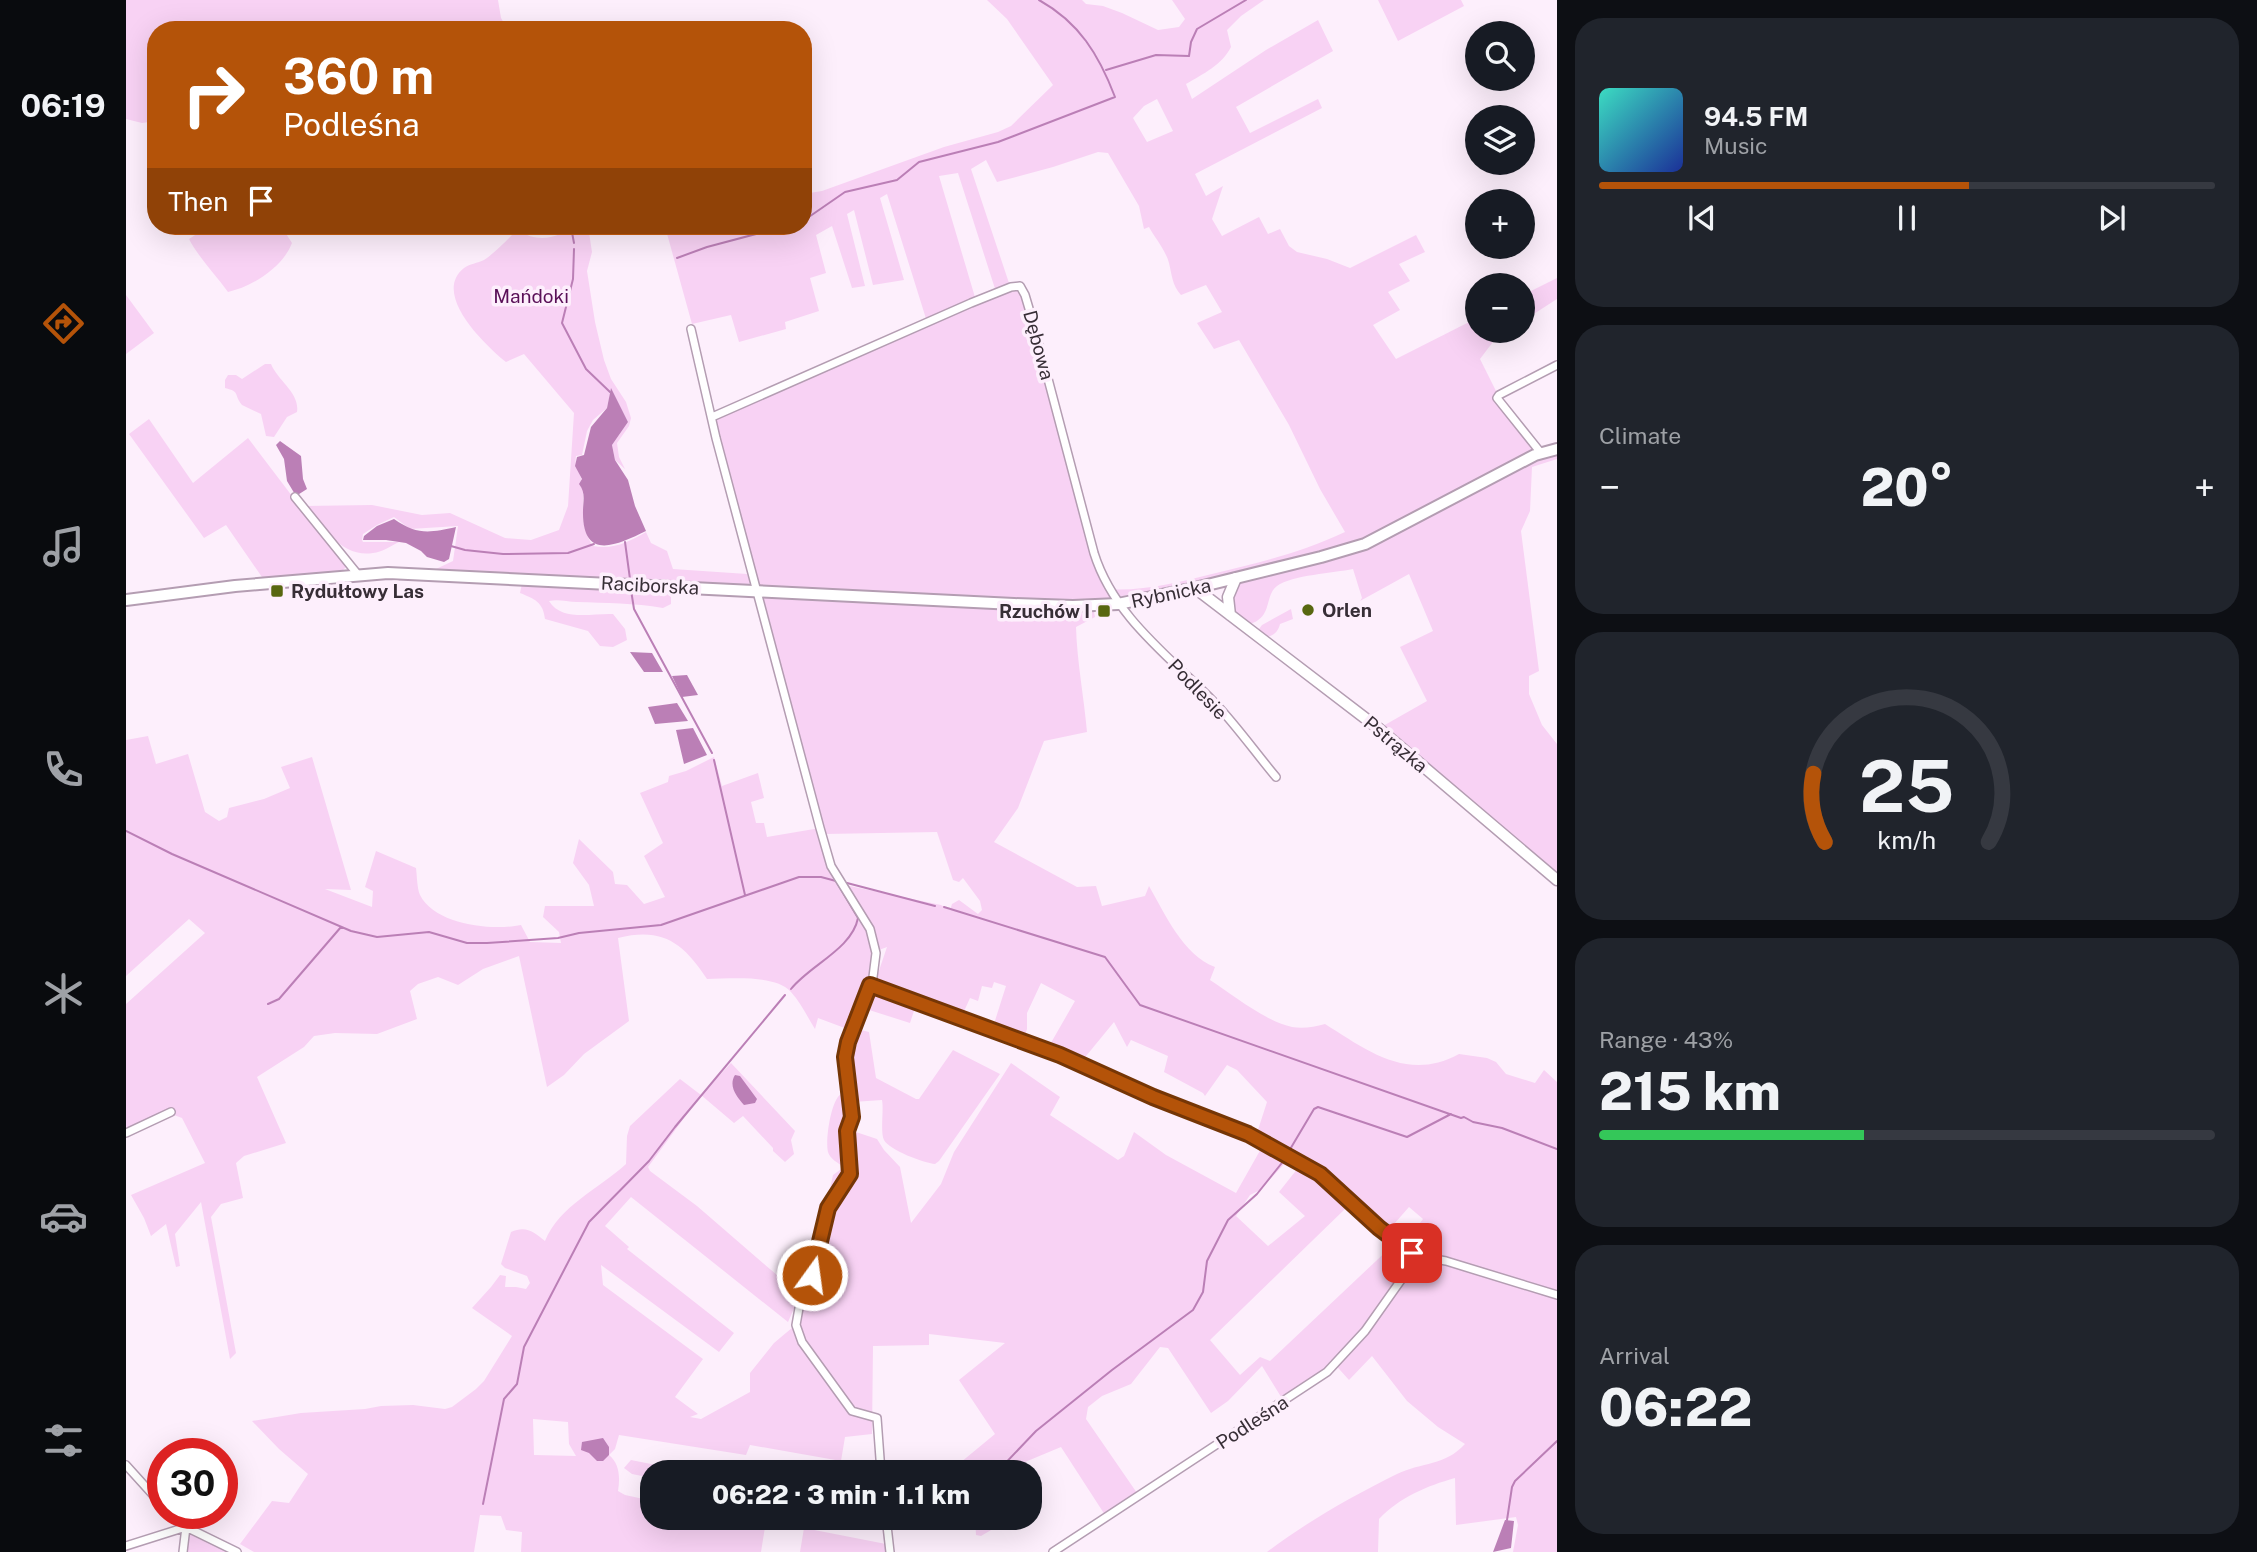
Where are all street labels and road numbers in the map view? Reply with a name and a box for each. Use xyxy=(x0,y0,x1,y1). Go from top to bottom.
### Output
street label: Dębowa xyxy=(1019,308,1059,382)
street label: Raciborska xyxy=(600,571,700,599)
street label: Rybnicka xyxy=(1129,574,1213,612)
street label: Podlesie xyxy=(1164,654,1232,724)
street label: Pstrązka xyxy=(1360,711,1432,777)
street label: Podleśna xyxy=(1212,1391,1292,1453)

